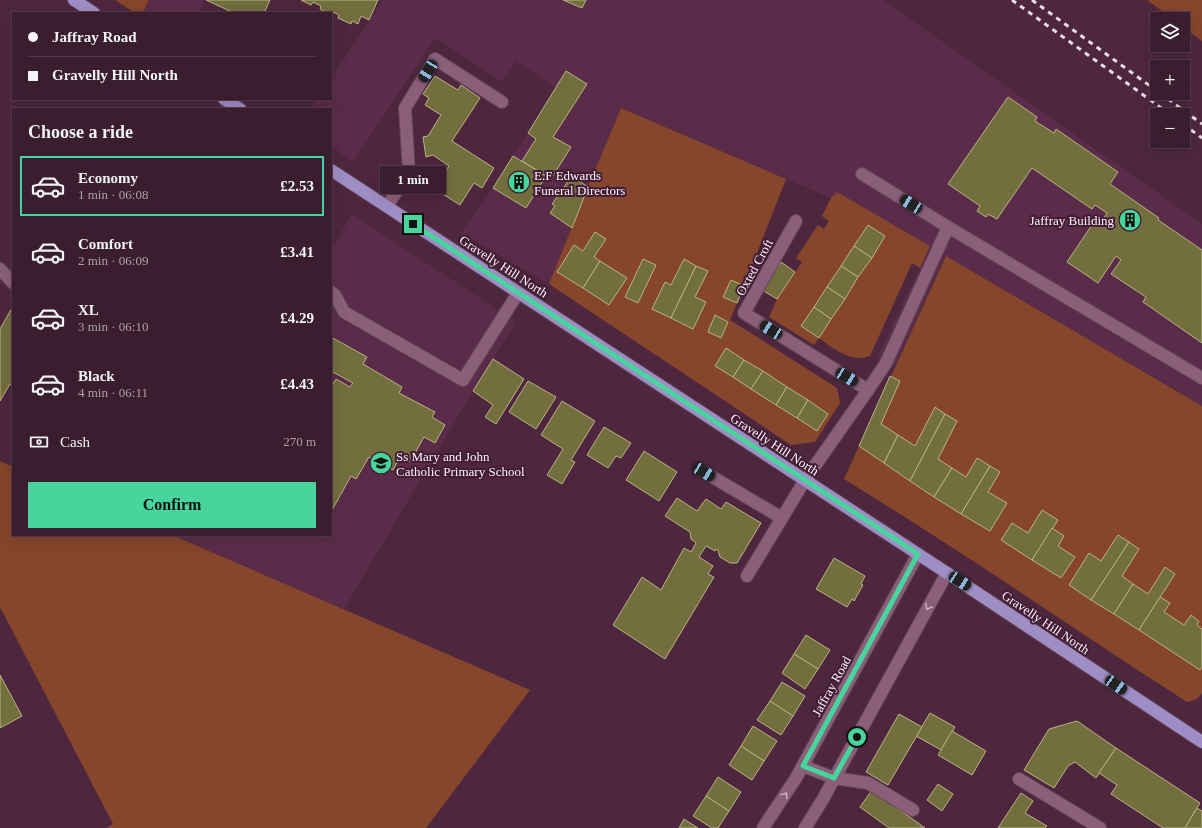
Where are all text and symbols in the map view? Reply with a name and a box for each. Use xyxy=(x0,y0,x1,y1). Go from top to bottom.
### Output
map controls xyxy=(1150,12,1190,148)
button: layers xyxy=(1150,12,1190,52)
text: Jaffray Road xyxy=(52,29,137,45)
car xyxy=(417,58,439,84)
button: + xyxy=(1150,60,1190,100)
text: Gravelly Hill North xyxy=(52,67,178,83)
button: − xyxy=(1150,108,1190,148)
text: Choose a ride xyxy=(28,122,133,142)
callout: 1 min xyxy=(380,166,446,194)
icon: car xyxy=(30,168,66,204)
place label: E.F Edwards Funeral Directors xyxy=(534,168,625,198)
building icon: E.F Edwards Funeral Directors xyxy=(506,169,532,195)
text: Economy xyxy=(78,170,138,186)
text: 1 min xyxy=(397,172,429,187)
text: £2.53 xyxy=(280,178,314,194)
text: 1 min · 06:08 xyxy=(78,187,148,202)
car xyxy=(898,193,924,215)
building icon: Jaffray Building xyxy=(1117,207,1143,233)
place label: Jaffray Building xyxy=(1029,213,1114,228)
route end xyxy=(404,215,422,233)
street label: Gravelly Hill North xyxy=(457,232,551,301)
icon: car xyxy=(30,234,66,270)
text: Comfort xyxy=(78,236,133,252)
street label: Oxted Croft xyxy=(733,236,776,298)
text: £3.41 xyxy=(280,244,314,260)
text: 2 min · 06:09 xyxy=(78,253,148,268)
icon: car xyxy=(30,300,66,336)
text: XL xyxy=(78,302,99,318)
text: £4.29 xyxy=(280,310,314,326)
text: 3 min · 06:10 xyxy=(78,319,148,334)
car xyxy=(758,319,784,341)
icon: car xyxy=(30,366,66,402)
car xyxy=(834,366,860,388)
text: Black xyxy=(78,368,115,384)
text: £4.43 xyxy=(280,376,314,392)
text: 4 min · 06:11 xyxy=(78,385,148,400)
street label: Gravelly Hill North xyxy=(728,410,822,479)
icon: cash xyxy=(28,431,50,453)
text: Cash xyxy=(60,434,90,450)
text: 270 m xyxy=(283,434,316,449)
place label: Ss Mary and John Catholic Primary School xyxy=(396,449,525,479)
school or university icon: Ss Mary and John Catholic Primary School xyxy=(368,450,394,476)
car xyxy=(691,461,717,483)
button: Confirm xyxy=(28,482,316,528)
car xyxy=(947,569,973,593)
street label: Gravelly Hill North xyxy=(999,588,1093,658)
one-way arrow xyxy=(925,603,933,610)
street label: Jaffray Road xyxy=(809,653,854,719)
car xyxy=(1103,673,1129,697)
route start xyxy=(848,728,866,746)
one-way arrow xyxy=(780,793,787,800)

